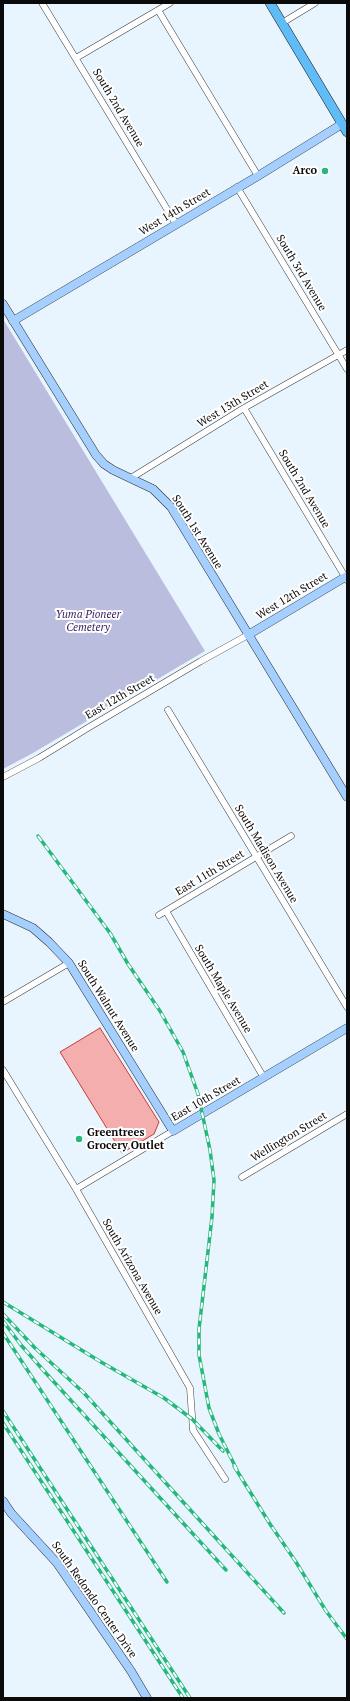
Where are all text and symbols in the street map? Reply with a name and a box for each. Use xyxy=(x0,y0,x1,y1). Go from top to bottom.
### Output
street label: South 2nd Avenue xyxy=(90,67,146,149)
place label: Arco xyxy=(293,164,317,178)
marker: Arco xyxy=(320,166,330,176)
street label: West 14th Street xyxy=(137,186,213,238)
street label: South 3rd Avenue xyxy=(273,233,329,313)
street label: West 13th Street xyxy=(195,378,271,430)
street label: South 2nd Avenue xyxy=(276,448,332,530)
street label: South 1st Avenue xyxy=(169,493,225,571)
street label: West 12th Street xyxy=(254,570,330,622)
park label: Yuma Pioneer Cemetery xyxy=(55,608,121,634)
street label: East 12th Street xyxy=(83,672,157,722)
street label: South Madison Avenue xyxy=(231,803,301,905)
street label: East 11th Street xyxy=(173,847,247,899)
street label: South Maple Avenue xyxy=(191,943,255,1035)
street label: South Walnut Avenue xyxy=(74,958,142,1054)
street label: East 10th Street xyxy=(169,1074,243,1124)
street label: Wellington Street xyxy=(249,1109,329,1165)
place label: Greentrees Grocery Outlet xyxy=(87,1126,164,1152)
marker: Greentrees Grocery Outlet xyxy=(74,1134,84,1144)
street label: South Arizona Avenue xyxy=(99,1217,165,1317)
street label: South Redondo Center Drive xyxy=(49,1539,139,1661)

